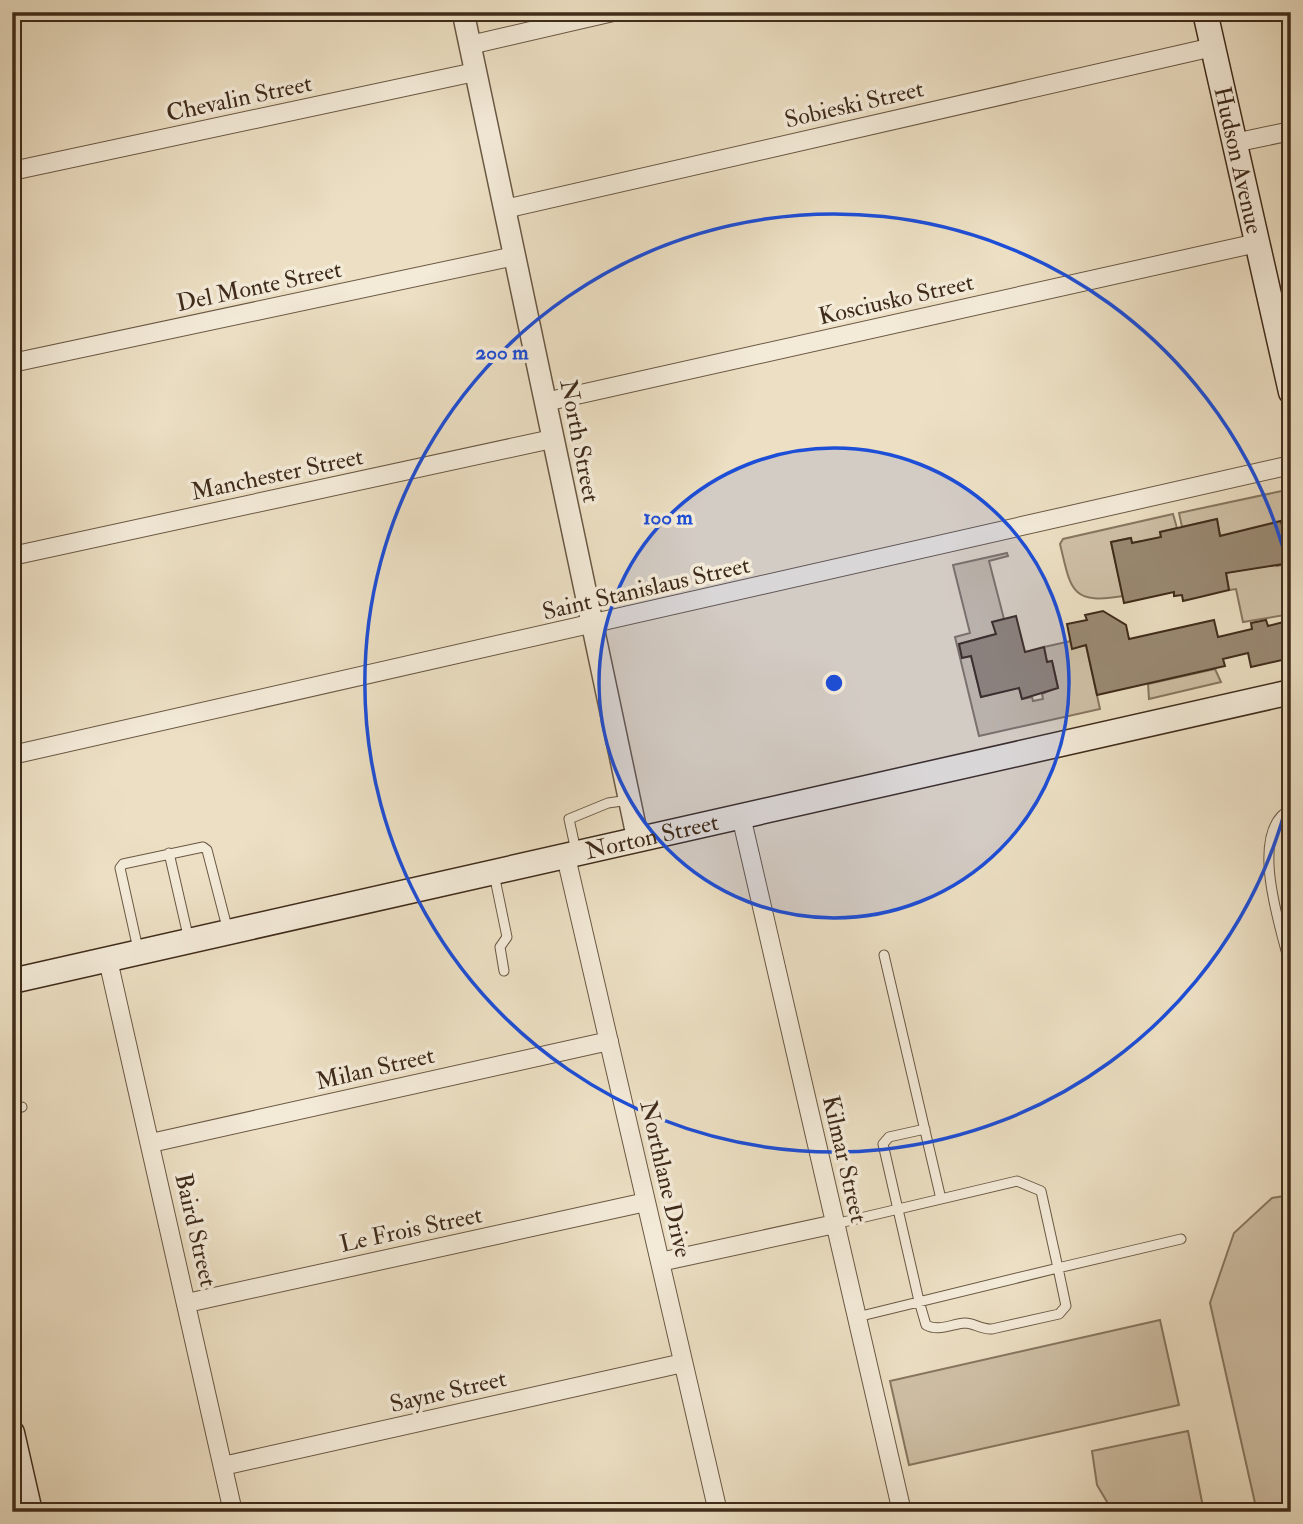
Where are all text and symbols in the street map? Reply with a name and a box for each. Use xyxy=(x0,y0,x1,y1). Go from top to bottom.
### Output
street label: Chevalin Street xyxy=(163,68,315,129)
street label: Sobieski Street xyxy=(781,73,927,136)
street label: Hudson Avenue xyxy=(1206,84,1270,237)
street label: Del Monte Street xyxy=(174,254,345,319)
street label: Kosciusko Street xyxy=(816,267,977,332)
text: 200 m xyxy=(476,339,529,366)
street label: North Street xyxy=(552,377,607,505)
street label: Manchester Street xyxy=(188,441,366,508)
text: 100 m xyxy=(643,504,694,531)
street label: Saint Stanislaus Street xyxy=(539,549,753,627)
centre of rings xyxy=(822,671,846,695)
street label: Norton Street xyxy=(582,807,722,867)
street label: Milan Street xyxy=(313,1040,438,1097)
street label: Kilmar Street xyxy=(815,1092,874,1226)
street label: Northlane Drive xyxy=(632,1098,699,1261)
street label: Baird Street xyxy=(167,1170,224,1290)
street label: Le Frois Street xyxy=(337,1199,485,1260)
street label: Sayne Street xyxy=(387,1363,510,1420)

